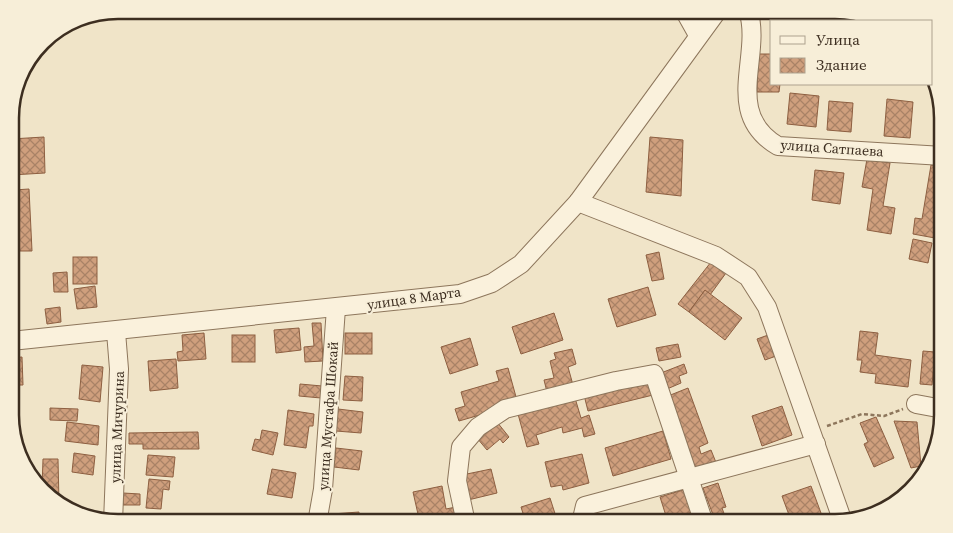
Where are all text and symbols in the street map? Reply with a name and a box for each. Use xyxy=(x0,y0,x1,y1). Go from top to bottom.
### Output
legend xyxy=(770,20,933,85)
text: Улица xyxy=(816,29,860,50)
text: Здание xyxy=(816,54,867,75)
street label: улица Сатпаева xyxy=(780,134,885,162)
street label: улица 8 Марта xyxy=(366,281,463,314)
street label: улица Мустафа Шокай xyxy=(313,341,343,491)
street label: улица Мичурина xyxy=(105,370,129,483)

